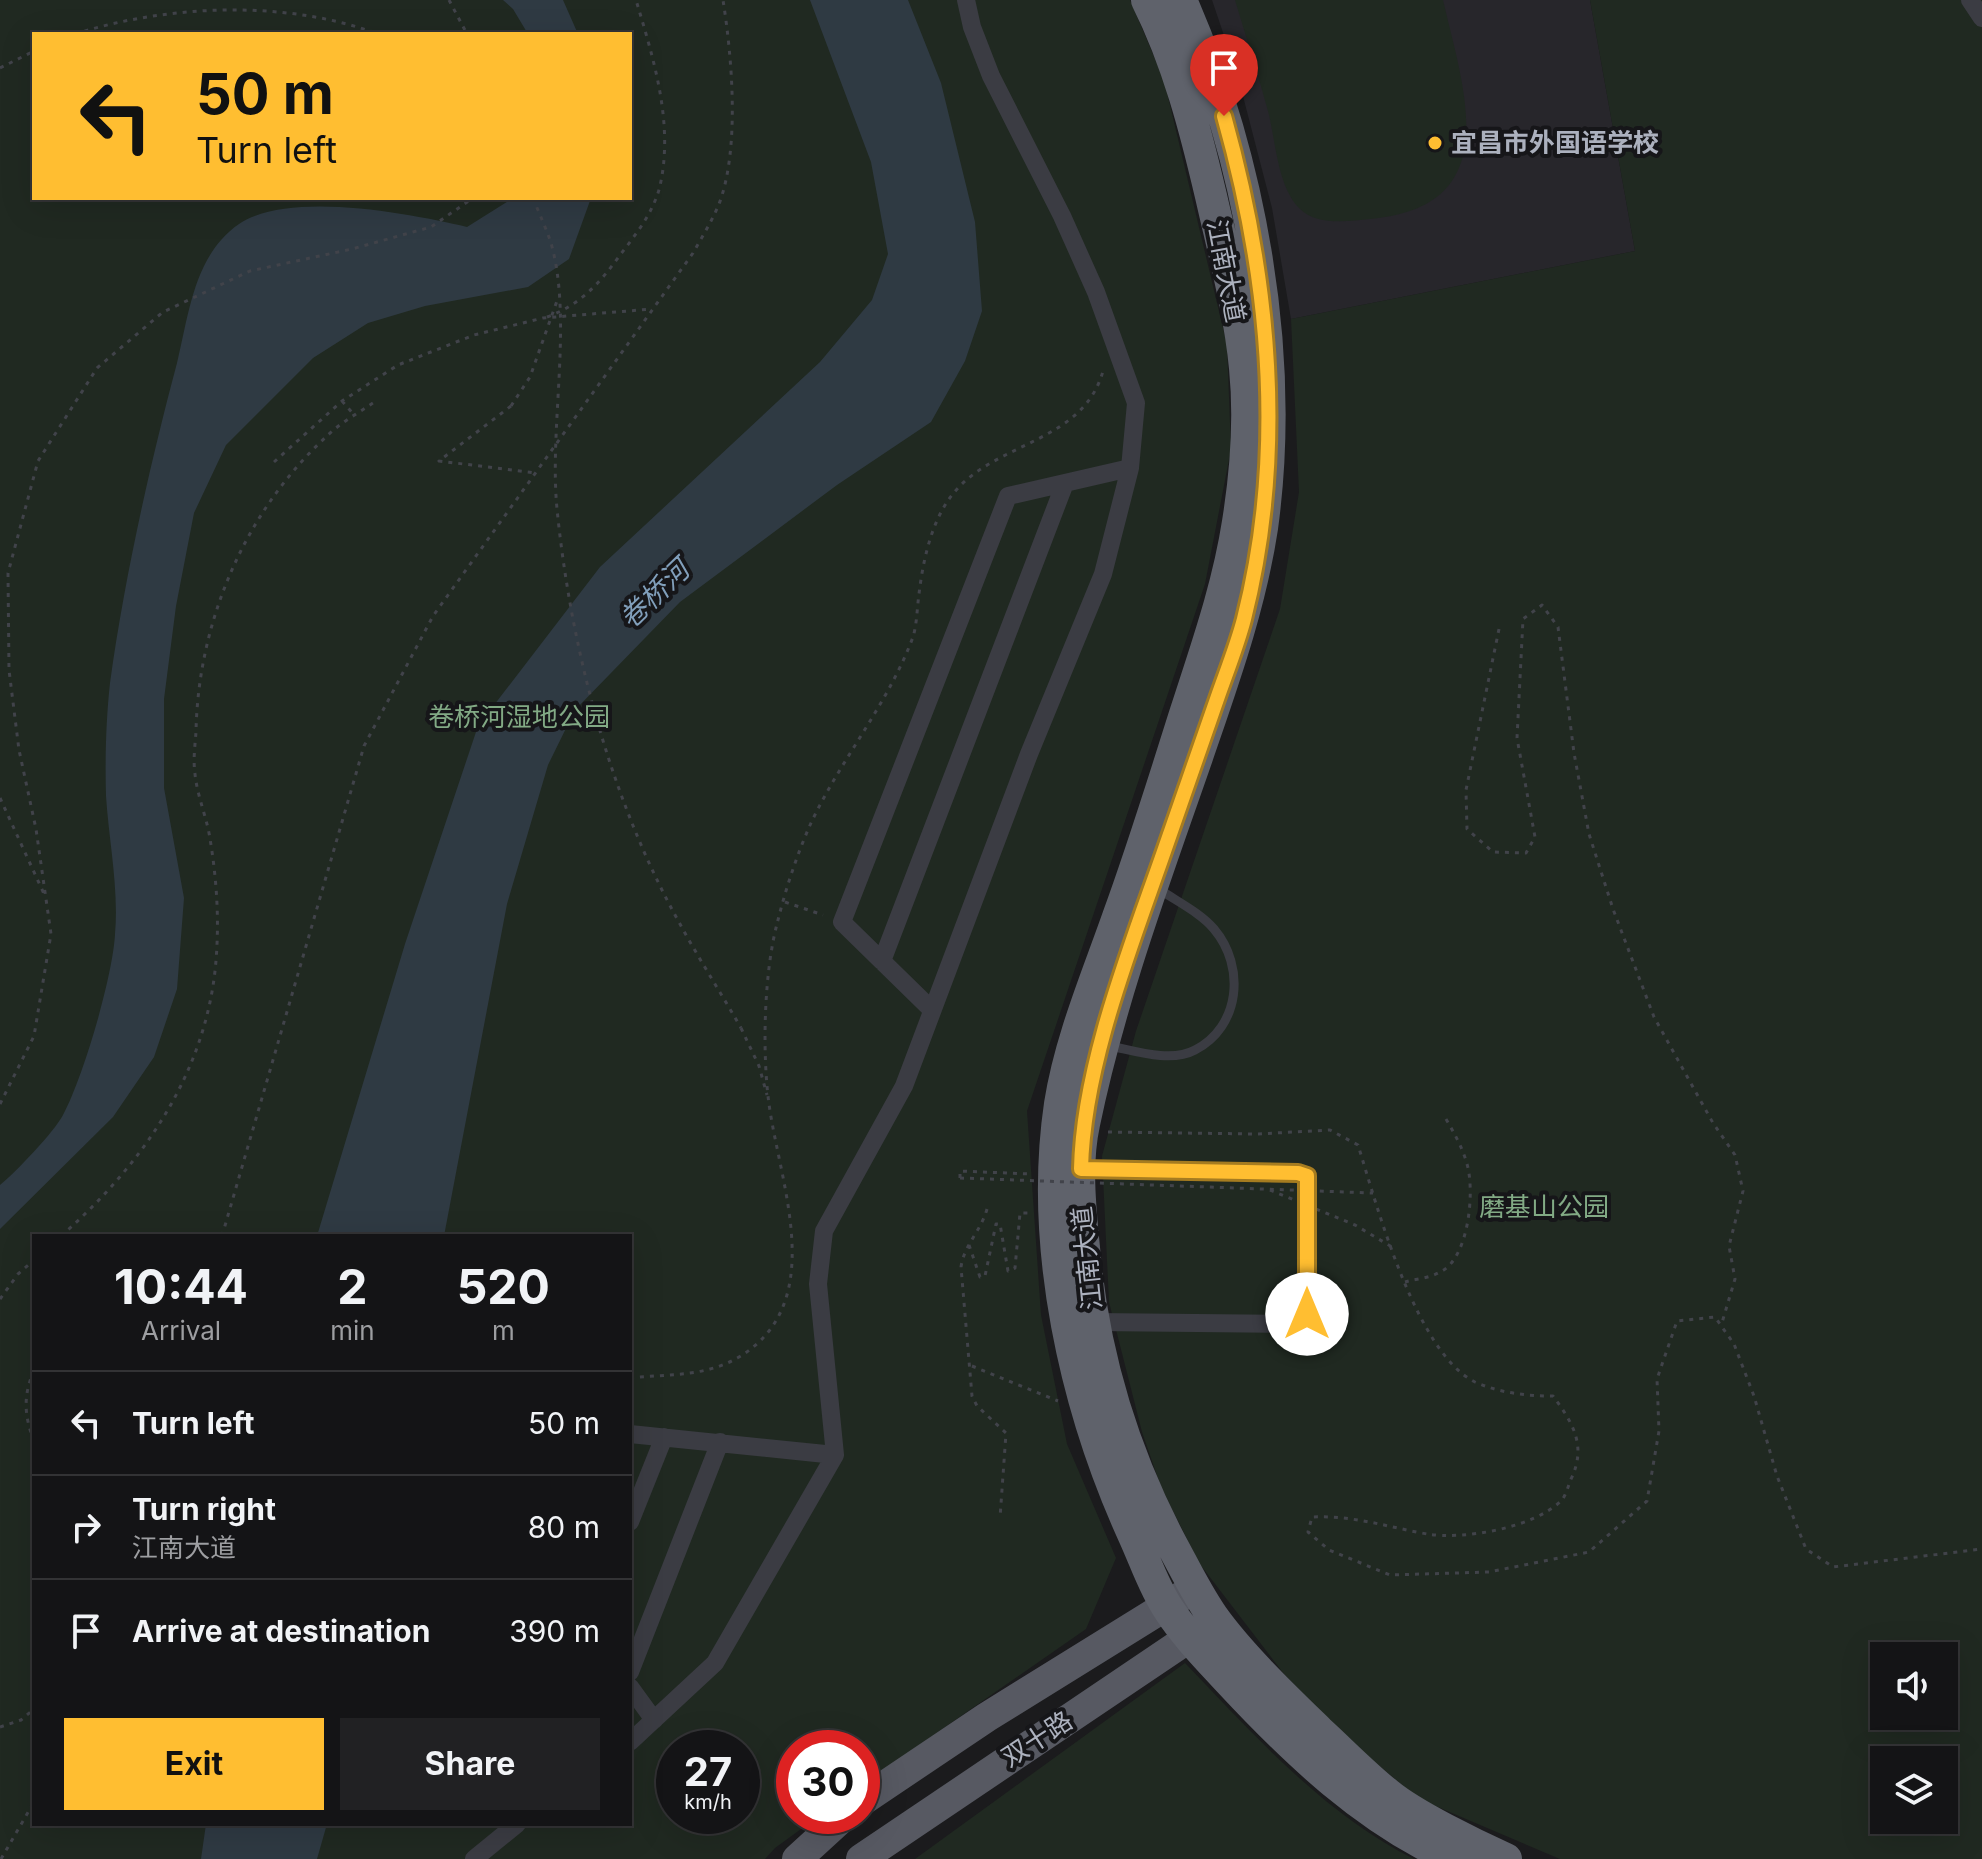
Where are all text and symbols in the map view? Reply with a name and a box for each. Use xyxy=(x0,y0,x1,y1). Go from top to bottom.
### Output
pin xyxy=(1190,34,1258,116)
icon: arrive xyxy=(1202,46,1246,90)
text: 50 m xyxy=(196,60,334,128)
icon: left xyxy=(64,64,168,168)
place label: 宜昌市外国语学校 xyxy=(1451,127,1659,158)
text: Turn left xyxy=(196,128,337,172)
marker: 宜昌市外国语学校 xyxy=(1426,134,1444,152)
street label: 江南大道 xyxy=(1201,217,1252,325)
water label: 卷桥河 xyxy=(612,549,700,635)
park label: 卷桥河湿地公园 xyxy=(428,701,610,732)
park label: 磨基山公园 xyxy=(1479,1191,1609,1222)
street label: 江南大道 xyxy=(1066,1205,1107,1311)
text: 10:44 xyxy=(114,1257,248,1316)
text: 2 xyxy=(337,1257,367,1316)
text: 520 xyxy=(457,1257,550,1316)
position arrow xyxy=(1265,1272,1349,1356)
text: Arrival xyxy=(141,1315,221,1346)
text: min xyxy=(330,1315,375,1346)
text: m xyxy=(492,1315,515,1346)
icon: left xyxy=(64,1401,108,1445)
text: Turn left xyxy=(132,1405,254,1441)
text: 50 m xyxy=(528,1405,600,1441)
text: Turn right xyxy=(132,1491,276,1527)
icon: right xyxy=(64,1505,108,1549)
text: 80 m xyxy=(528,1509,600,1545)
text: 江南大道 xyxy=(132,1532,236,1563)
icon: arrive xyxy=(64,1609,108,1653)
text: Arrive at destination xyxy=(132,1613,430,1649)
text: 390 m xyxy=(509,1613,600,1649)
map controls xyxy=(1870,1642,1958,1834)
button: sound xyxy=(1870,1642,1958,1730)
street label: 双十路 xyxy=(996,1704,1078,1773)
button: Exit xyxy=(64,1718,324,1810)
button: Share xyxy=(340,1718,600,1810)
speed limit sign: 30 xyxy=(776,1730,880,1834)
button: layers xyxy=(1870,1746,1958,1834)
text: 27 xyxy=(684,1747,732,1796)
text: km/h xyxy=(684,1790,732,1814)

